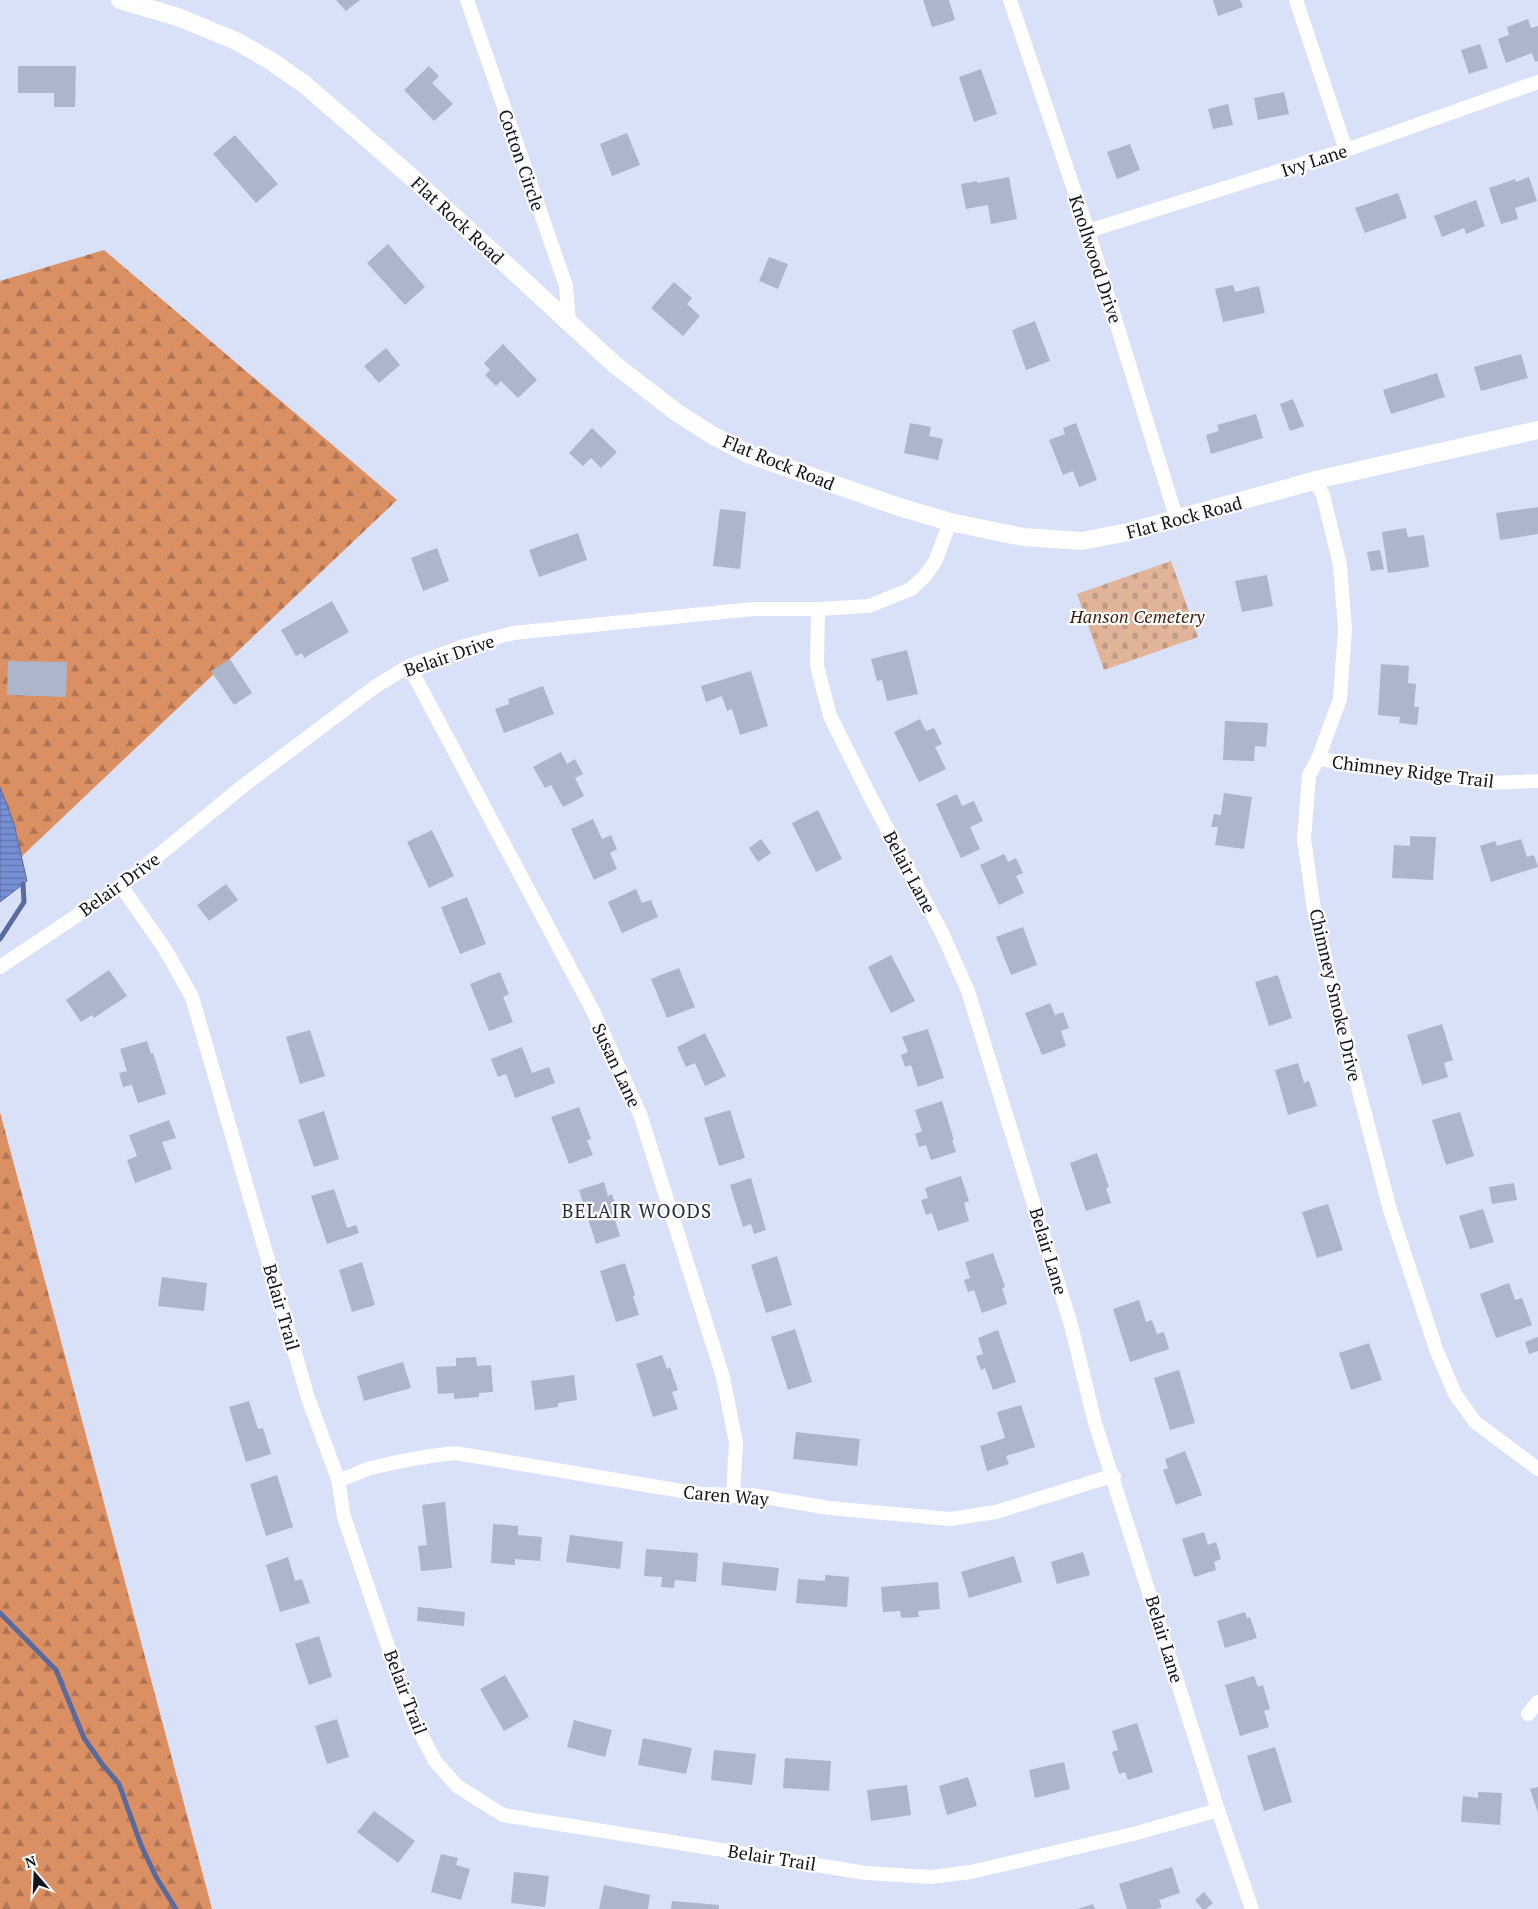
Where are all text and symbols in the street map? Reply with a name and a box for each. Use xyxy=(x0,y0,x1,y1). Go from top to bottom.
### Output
street label: Cotton Circle xyxy=(493,106,551,214)
street label: Ivy Lane xyxy=(1278,138,1350,182)
street label: Flat Rock Road xyxy=(406,171,510,269)
street label: Knollwood Drive xyxy=(1064,192,1128,326)
street label: Flat Rock Road xyxy=(720,429,839,495)
street label: Flat Rock Road xyxy=(1124,490,1244,544)
park label: Hanson Cemetery xyxy=(1069,604,1205,628)
street label: Belair Drive xyxy=(401,628,497,682)
street label: Chimney Ridge Trail xyxy=(1331,749,1495,793)
street label: Belair Lane xyxy=(878,827,942,917)
street label: Belair Drive xyxy=(74,847,164,921)
street label: Chimney Smoke Drive xyxy=(1304,906,1368,1084)
street label: Susan Lane xyxy=(587,1019,647,1111)
district label: BELAIR WOODS xyxy=(562,1198,712,1223)
street label: Belair Lane xyxy=(1024,1204,1074,1298)
street label: Belair Trail xyxy=(258,1261,306,1353)
street label: Caren Way xyxy=(682,1479,771,1511)
street label: Belair Lane xyxy=(1140,1592,1190,1686)
street label: Belair Trail xyxy=(379,1646,433,1738)
street label: Belair Trail xyxy=(726,1838,818,1876)
north arrow xyxy=(10,1849,60,1899)
text: N xyxy=(22,1850,39,1872)

